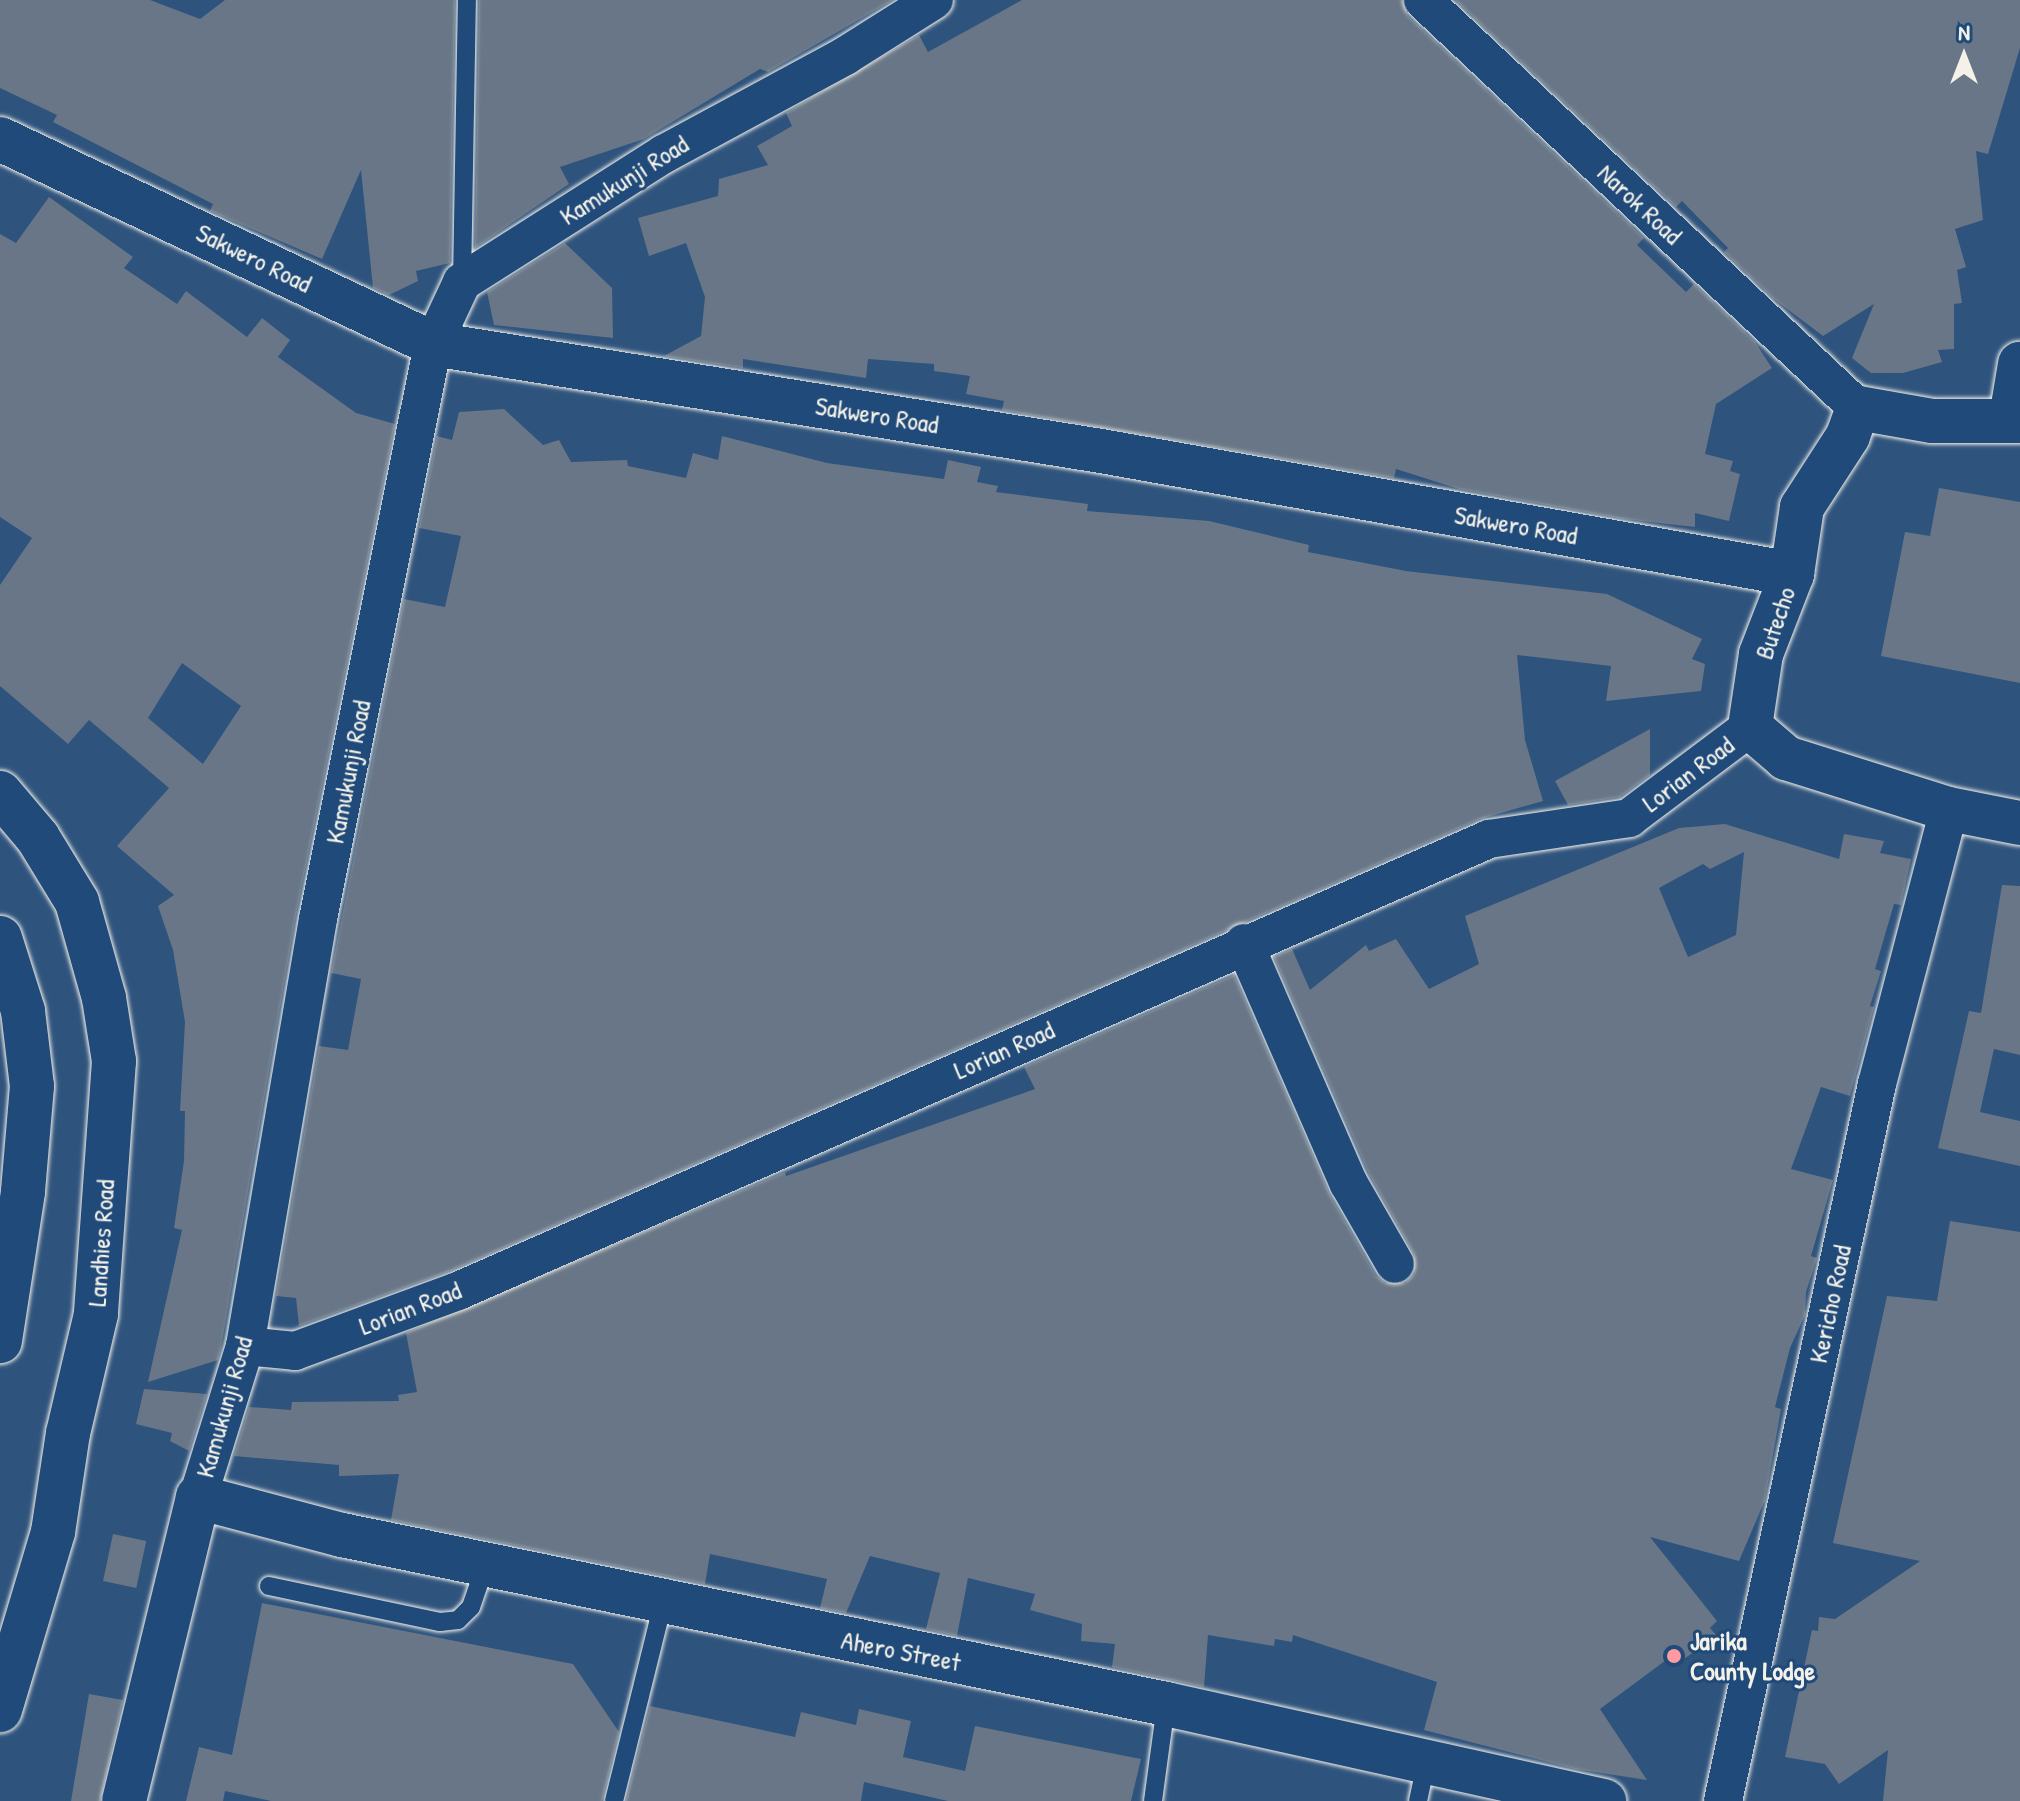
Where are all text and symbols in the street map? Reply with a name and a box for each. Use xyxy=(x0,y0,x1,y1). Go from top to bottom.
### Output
north arrow xyxy=(1924,16,2004,96)
text: N xyxy=(1958,17,1970,47)
street label: Kamukunji Road xyxy=(554,128,694,232)
street label: Narok Road xyxy=(1591,157,1689,251)
street label: Sakwero Road xyxy=(191,217,317,299)
street label: Sakwero Road xyxy=(813,390,941,440)
street label: Sakwero Road xyxy=(1452,499,1580,551)
street label: Butecho xyxy=(1748,583,1802,663)
street label: Kamukunji Road xyxy=(319,698,377,846)
street label: Lorian Road xyxy=(1636,729,1740,819)
street label: Lorian Road xyxy=(949,1014,1059,1086)
street label: Landhies Road xyxy=(81,1178,121,1308)
street label: Kericho Road xyxy=(1802,1242,1858,1366)
street label: Lorian Road xyxy=(355,1274,465,1342)
street label: Kamukunji Road xyxy=(189,1333,259,1481)
street label: Ahero Street xyxy=(839,1624,963,1678)
place label: Jarika County Lodge xyxy=(1690,1625,1815,1686)
marker: Jarika County Lodge xyxy=(1665,1647,1683,1665)

